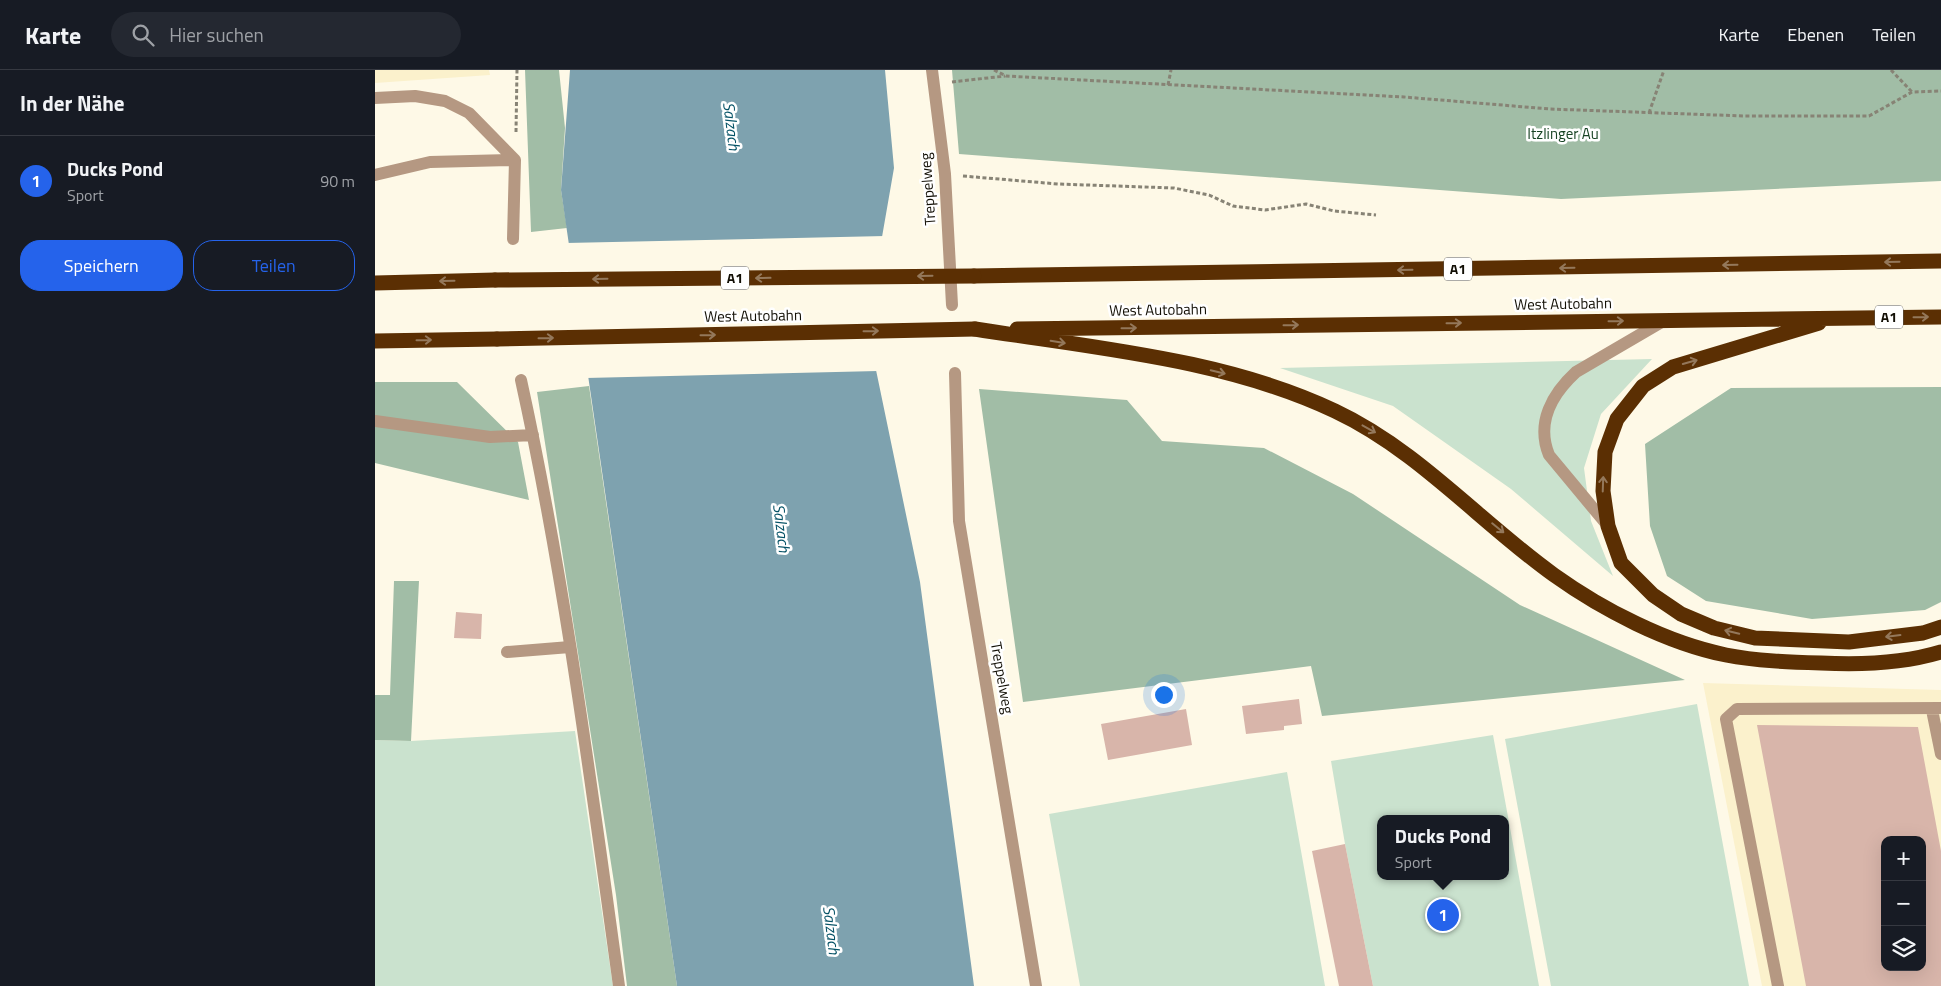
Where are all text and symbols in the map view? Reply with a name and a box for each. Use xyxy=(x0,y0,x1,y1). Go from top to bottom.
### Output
search box xyxy=(111,12,461,57)
text: Karte xyxy=(25,17,81,53)
text: Hier suchen xyxy=(169,20,264,49)
icon: search xyxy=(129,21,157,49)
text: Karte xyxy=(1718,21,1759,48)
text: Ebenen xyxy=(1787,21,1844,48)
text: Teilen xyxy=(1872,21,1916,48)
text: In der Nähe xyxy=(20,87,125,119)
water label: Salzach xyxy=(717,100,747,153)
park label: Itzlinger Au xyxy=(1527,122,1599,145)
street label: Treppelweg xyxy=(913,152,942,226)
text: Ducks Pond xyxy=(67,154,163,183)
text: 1 xyxy=(32,169,40,193)
text: 90 m xyxy=(320,169,355,193)
text: Sport xyxy=(67,183,104,207)
button: Speichern xyxy=(20,240,183,291)
button: Teilen xyxy=(193,240,355,291)
one-way arrow xyxy=(1885,257,1901,267)
road number: A1 xyxy=(1444,258,1472,280)
one-way arrow xyxy=(1722,260,1738,270)
one-way arrow xyxy=(1560,263,1576,272)
one-way arrow xyxy=(1397,265,1414,275)
road number: A1 xyxy=(721,267,749,290)
one-way arrow xyxy=(918,271,934,281)
one-way arrow xyxy=(755,273,772,283)
one-way arrow xyxy=(593,274,609,284)
one-way arrow xyxy=(439,276,455,286)
street label: West Autobahn xyxy=(1514,291,1612,316)
street label: West Autobahn xyxy=(1109,297,1207,322)
street label: West Autobahn xyxy=(704,303,802,328)
road number: A1 xyxy=(1875,306,1903,328)
one-way arrow xyxy=(1912,312,1929,322)
one-way arrow xyxy=(1608,316,1624,326)
one-way arrow xyxy=(1446,318,1462,328)
one-way arrow xyxy=(1283,321,1299,330)
one-way arrow xyxy=(1121,323,1137,332)
one-way arrow xyxy=(862,327,878,336)
one-way arrow xyxy=(700,330,716,340)
one-way arrow xyxy=(537,333,553,343)
one-way arrow xyxy=(415,335,431,345)
one-way arrow xyxy=(1050,338,1066,348)
one-way arrow xyxy=(1681,356,1697,366)
one-way arrow xyxy=(1209,368,1225,377)
one-way arrow xyxy=(1361,425,1375,435)
one-way arrow xyxy=(1599,476,1608,492)
water label: Salzach xyxy=(767,502,797,555)
one-way arrow xyxy=(1491,523,1504,534)
one-way arrow xyxy=(1725,627,1741,637)
one-way arrow xyxy=(1886,631,1902,641)
street label: Treppelweg xyxy=(985,640,1020,716)
your location xyxy=(1151,682,1177,708)
popup xyxy=(1377,815,1509,880)
text: Ducks Pond xyxy=(1395,821,1491,850)
map controls xyxy=(1881,836,1926,971)
button: + xyxy=(1881,836,1926,881)
text: Sport xyxy=(1395,850,1432,874)
button: − xyxy=(1881,881,1926,926)
pin: 1 xyxy=(1427,896,1459,934)
water label: Salzach xyxy=(817,904,847,957)
button: layers xyxy=(1881,926,1926,971)

